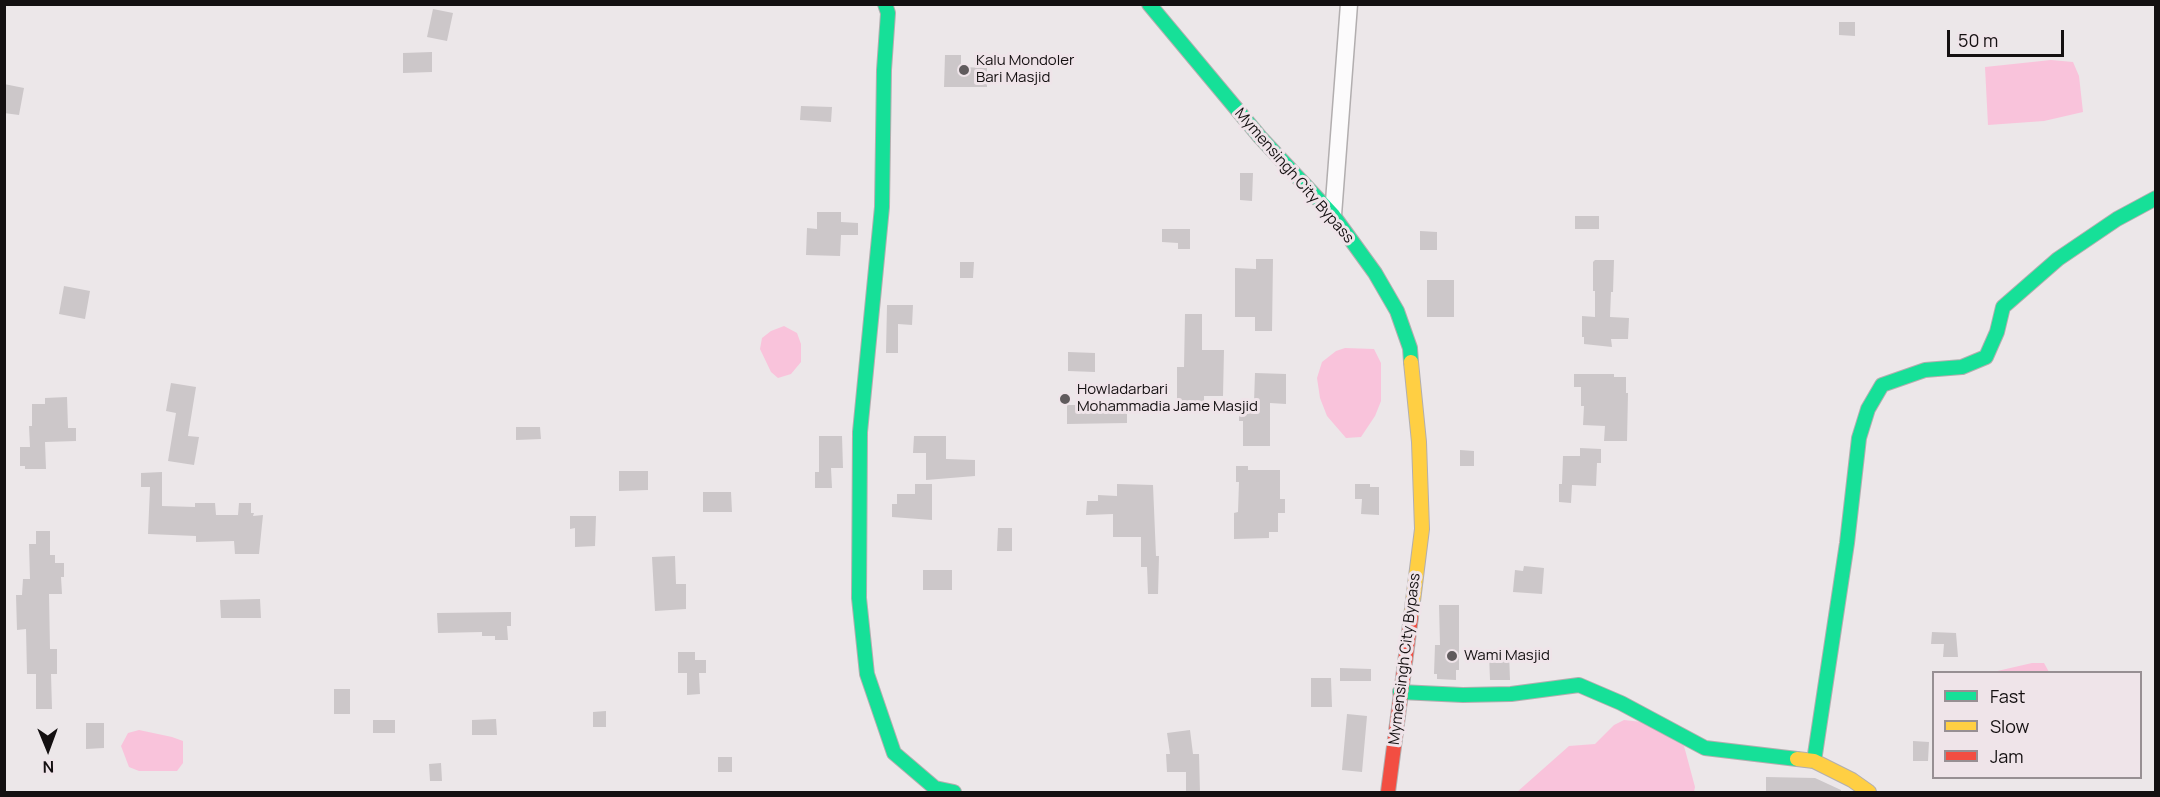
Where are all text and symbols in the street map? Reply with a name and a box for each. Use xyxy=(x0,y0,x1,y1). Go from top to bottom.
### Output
scale bar xyxy=(1950,18,2067,56)
text: 50 m xyxy=(1958,28,1998,52)
place label: Kalu Mondoler Bari Masjid xyxy=(976,52,1074,87)
marker: Kalu Mondoler Bari Masjid xyxy=(957,63,971,77)
street label: Mymensingh City Bypass xyxy=(1231,105,1357,247)
place label: Howladarbari Mohammadia Jame Masjid xyxy=(1077,381,1258,416)
marker: Howladarbari Mohammadia Jame Masjid xyxy=(1058,392,1072,406)
street label: Mymensingh City Bypass xyxy=(1386,572,1424,746)
place label: Wami Masjid xyxy=(1464,647,1550,665)
marker: Wami Masjid xyxy=(1445,649,1459,663)
legend xyxy=(1932,671,2142,779)
text: Fast xyxy=(1990,684,2025,708)
text: Slow xyxy=(1990,714,2029,738)
north arrow xyxy=(18,719,78,779)
text: Jam xyxy=(1990,744,2024,768)
text: N xyxy=(42,756,54,778)

